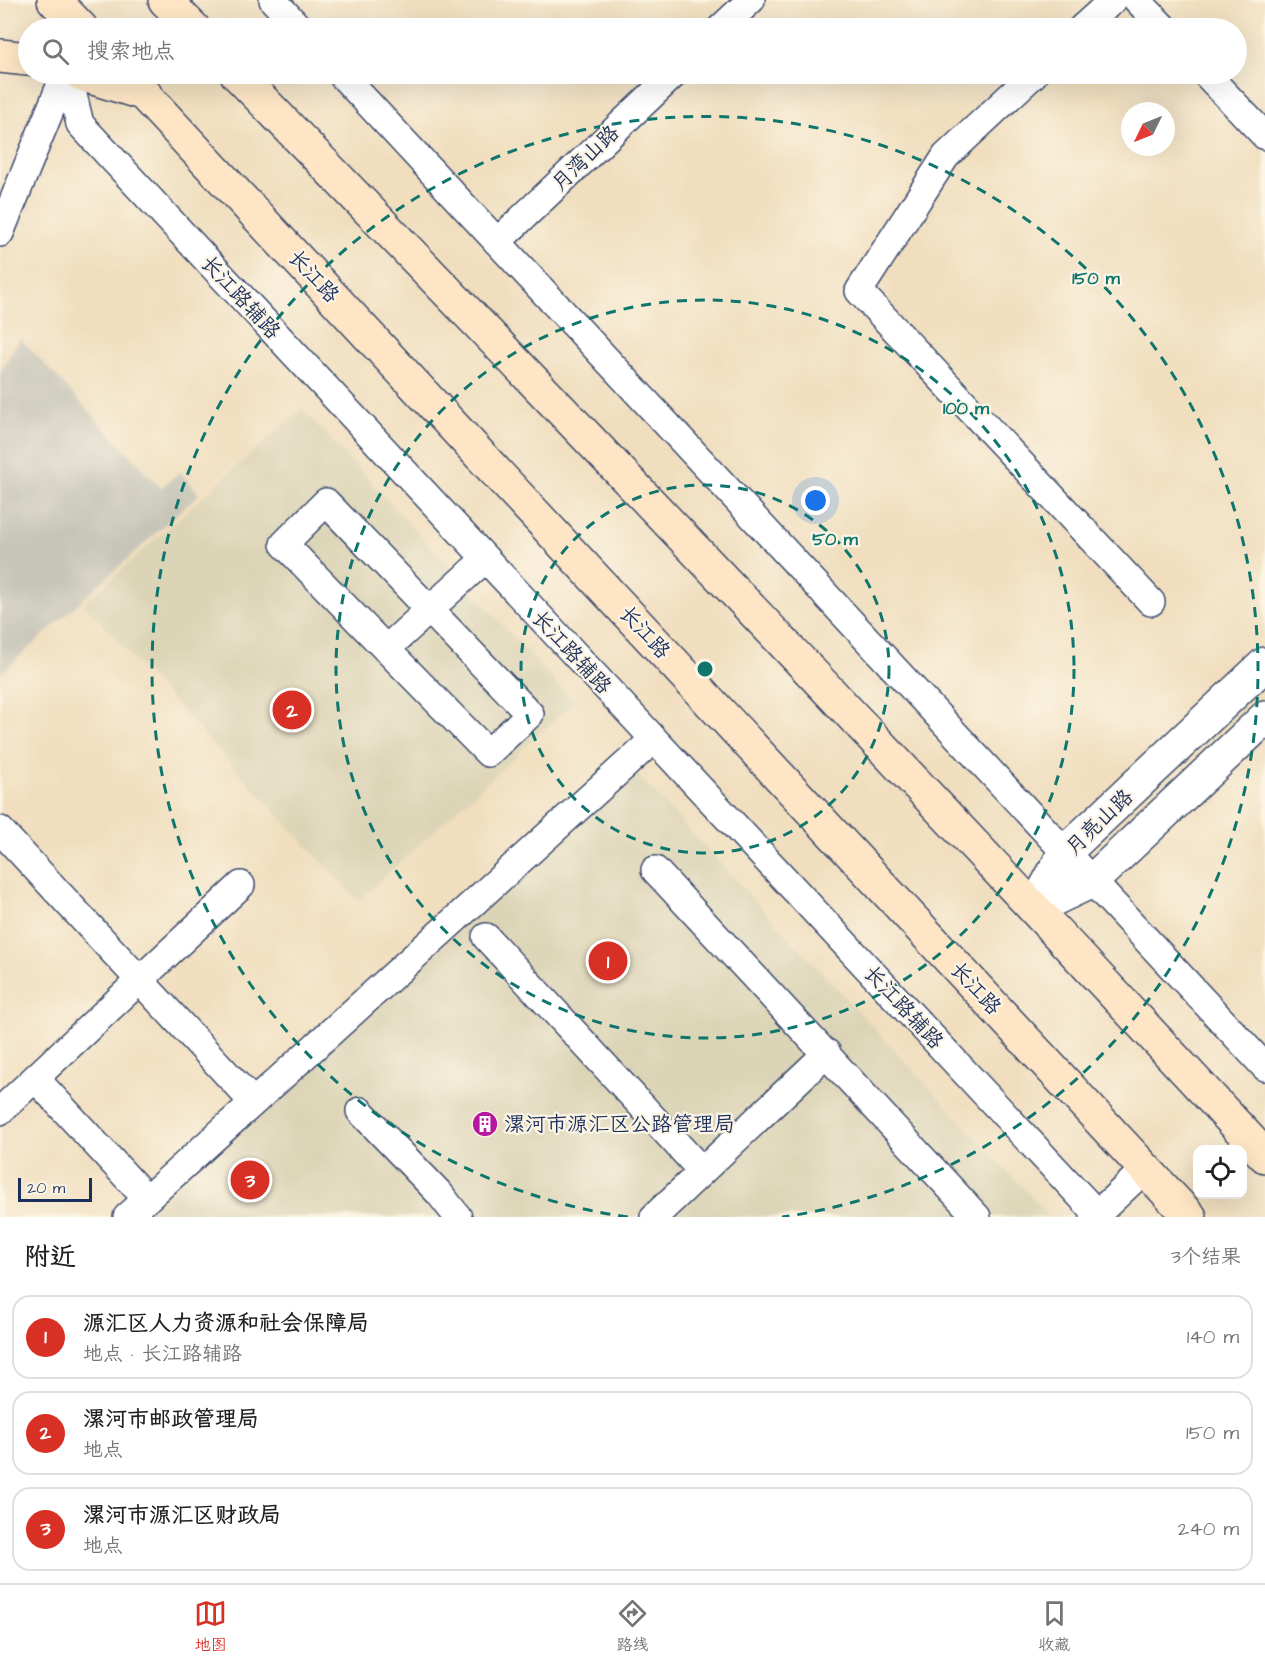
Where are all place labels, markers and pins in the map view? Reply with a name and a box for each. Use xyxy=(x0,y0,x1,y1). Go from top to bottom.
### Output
centre of rings xyxy=(695,659,715,679)
pin: 2 xyxy=(272,688,312,732)
pin: 1 xyxy=(588,938,628,984)
building icon: 漯河市源汇区公路管理局 xyxy=(470,1109,500,1139)
place label: 漯河市源汇区公路管理局 xyxy=(504,1110,735,1139)
pin: 3 xyxy=(230,1158,270,1202)

